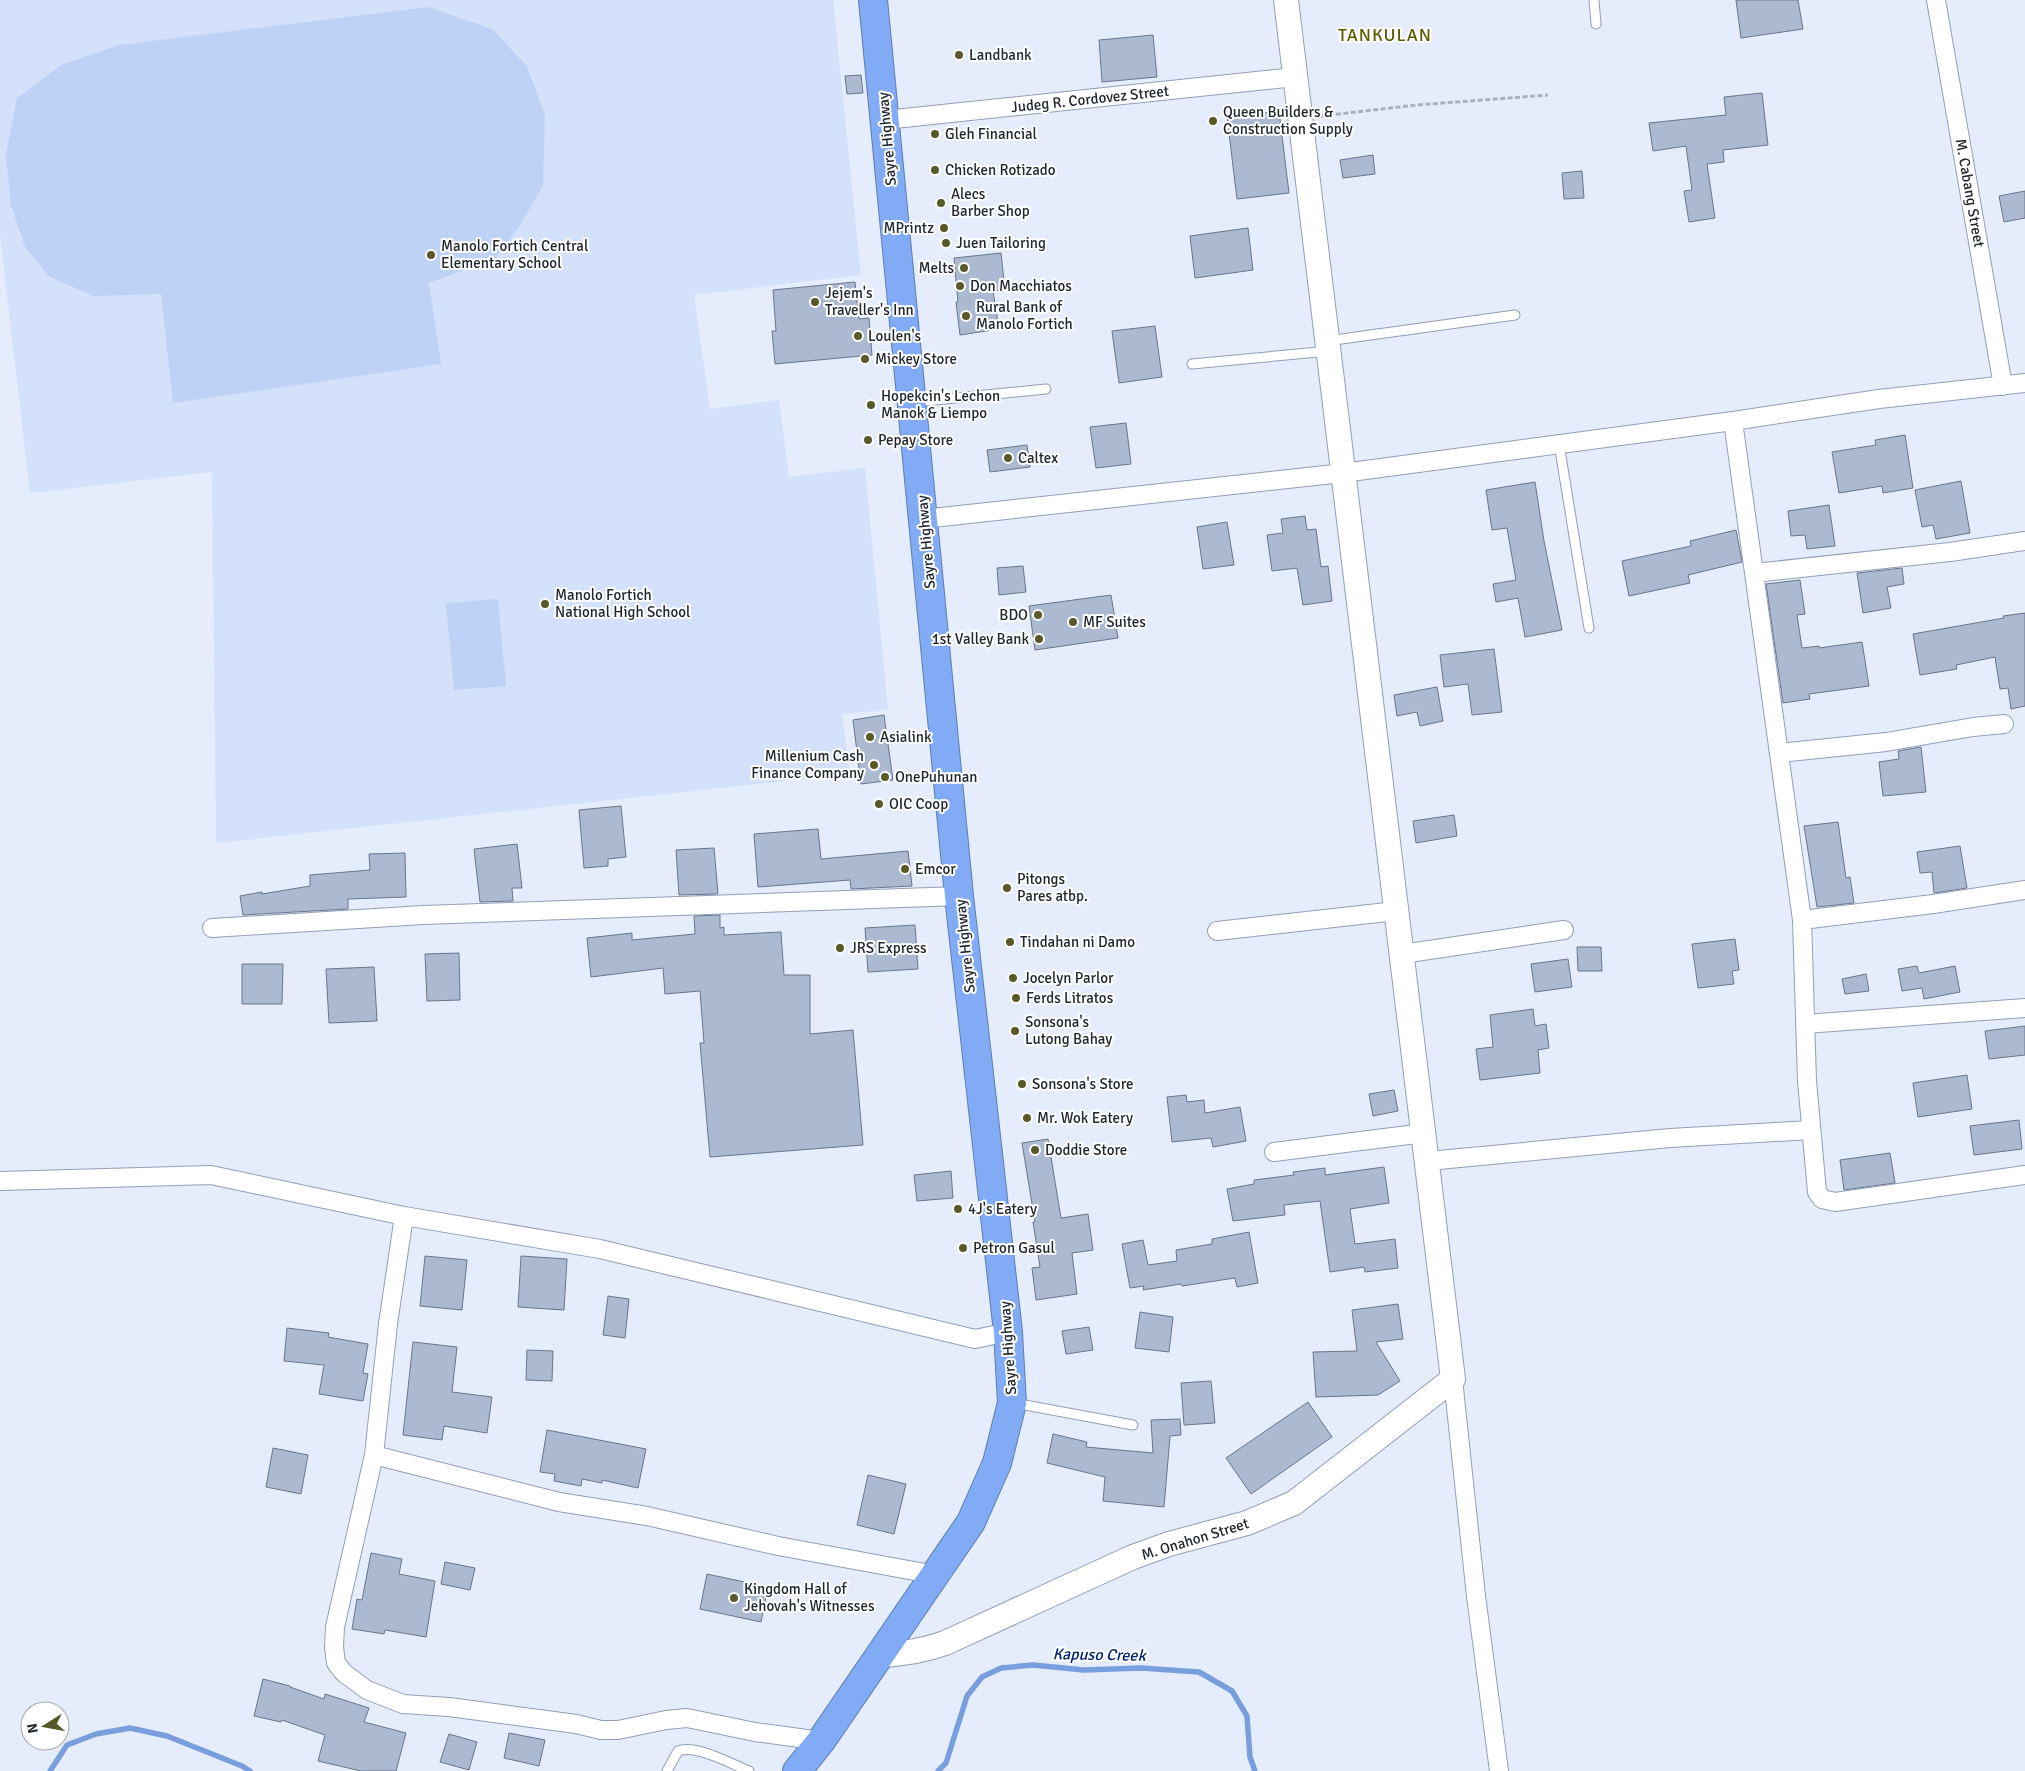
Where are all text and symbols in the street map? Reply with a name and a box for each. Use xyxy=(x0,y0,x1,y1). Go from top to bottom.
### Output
district label: TANKULAN xyxy=(1338,24,1432,46)
place label: Landbank xyxy=(969,46,1032,64)
marker: Landbank xyxy=(953,49,965,61)
street label: Judeg R. Cordovez Street xyxy=(1010,82,1170,116)
street label: Sayre Highway xyxy=(874,91,900,187)
place label: Queen Builders & Construction Supply xyxy=(1223,103,1353,138)
marker: Queen Builders & Construction Supply xyxy=(1207,115,1219,127)
place label: Gleh Financial xyxy=(945,125,1037,143)
marker: Gleh Financial xyxy=(929,128,941,140)
street label: M. Cabang Street xyxy=(1952,137,1988,249)
place label: Chicken Rotizado xyxy=(945,161,1056,179)
marker: Chicken Rotizado xyxy=(929,164,941,176)
place label: Alecs Barber Shop xyxy=(951,185,1030,220)
marker: Alecs Barber Shop xyxy=(935,197,947,209)
place label: MPrintz xyxy=(883,219,934,237)
marker: MPrintz xyxy=(938,222,950,234)
place label: Juen Tailoring xyxy=(956,234,1046,252)
place label: Manolo Fortich Central Elementary School xyxy=(441,237,588,272)
marker: Juen Tailoring xyxy=(940,237,952,249)
marker: Manolo Fortich Central Elementary School xyxy=(425,249,437,261)
place label: Melts xyxy=(918,259,954,277)
marker: Melts xyxy=(958,262,970,274)
place label: Don Macchiatos xyxy=(970,277,1072,295)
marker: Don Macchiatos xyxy=(954,280,966,292)
place label: Jejem's Traveller's Inn xyxy=(825,284,914,319)
marker: Jejem's Traveller's Inn xyxy=(809,296,821,308)
place label: Rural Bank of Manolo Fortich xyxy=(976,298,1073,333)
marker: Rural Bank of Manolo Fortich xyxy=(960,310,972,322)
place label: Loulen's xyxy=(868,327,921,345)
marker: Loulen's xyxy=(852,330,864,342)
place label: Mickey Store xyxy=(875,350,957,368)
marker: Mickey Store xyxy=(859,353,871,365)
place label: Hopekcin's Lechon Manok & Liempo xyxy=(881,387,1000,422)
marker: Hopekcin's Lechon Manok & Liempo xyxy=(865,399,877,411)
place label: Pepay Store xyxy=(878,431,953,449)
marker: Pepay Store xyxy=(862,434,874,446)
place label: Caltex xyxy=(1018,449,1058,467)
marker: Caltex xyxy=(1002,452,1014,464)
street label: Sayre Highway xyxy=(913,494,939,590)
place label: Manolo Fortich National High School xyxy=(555,586,691,621)
marker: Manolo Fortich National High School xyxy=(539,598,551,610)
place label: BDO xyxy=(999,606,1028,624)
marker: BDO xyxy=(1032,609,1044,621)
place label: MF Suites xyxy=(1083,613,1146,631)
marker: MF Suites xyxy=(1067,616,1079,628)
place label: 1st Valley Bank xyxy=(932,630,1029,648)
marker: 1st Valley Bank xyxy=(1033,633,1045,645)
place label: Asialink xyxy=(880,728,932,746)
marker: Asialink xyxy=(864,731,876,743)
place label: Millenium Cash Finance Company xyxy=(751,747,864,782)
marker: Millenium Cash Finance Company xyxy=(868,759,880,771)
place label: OnePuhunan xyxy=(895,768,977,786)
marker: OnePuhunan xyxy=(879,771,891,783)
place label: OIC Coop xyxy=(889,795,948,813)
marker: OIC Coop xyxy=(873,798,885,810)
place label: Emcor xyxy=(915,860,956,878)
marker: Emcor xyxy=(899,863,911,875)
place label: Pitongs Pares atbp. xyxy=(1017,870,1088,905)
marker: Pitongs Pares atbp. xyxy=(1001,882,1013,894)
street label: Sayre Highway xyxy=(951,898,979,994)
place label: Tindahan ni Damo xyxy=(1020,933,1135,951)
marker: Tindahan ni Damo xyxy=(1004,936,1016,948)
place label: JRS Express xyxy=(850,939,927,957)
marker: JRS Express xyxy=(834,942,846,954)
place label: Jocelyn Parlor xyxy=(1023,969,1114,987)
marker: Jocelyn Parlor xyxy=(1007,972,1019,984)
place label: Ferds Litratos xyxy=(1026,989,1114,1007)
marker: Ferds Litratos xyxy=(1010,992,1022,1004)
place label: Sonsona's Lutong Bahay xyxy=(1025,1013,1112,1048)
marker: Sonsona's Lutong Bahay xyxy=(1009,1025,1021,1037)
place label: Sonsona's Store xyxy=(1032,1075,1133,1093)
marker: Sonsona's Store xyxy=(1016,1078,1028,1090)
place label: Mr. Wok Eatery xyxy=(1037,1109,1133,1127)
marker: Mr. Wok Eatery xyxy=(1021,1112,1033,1124)
place label: Doddie Store xyxy=(1045,1141,1127,1159)
marker: Doddie Store xyxy=(1029,1144,1041,1156)
place label: 4J's Eatery xyxy=(968,1200,1037,1218)
marker: 4J's Eatery xyxy=(952,1203,964,1215)
place label: Petron Gasul xyxy=(973,1239,1055,1257)
marker: Petron Gasul xyxy=(957,1242,969,1254)
street label: Sayre Highway xyxy=(996,1301,1020,1395)
street label: M. Onahon Street xyxy=(1139,1514,1251,1564)
place label: Kingdom Hall of Jehovah's Witnesses xyxy=(744,1580,875,1615)
marker: Kingdom Hall of Jehovah's Witnesses xyxy=(728,1592,740,1604)
water label: Kapuso Creek xyxy=(1052,1644,1148,1666)
north arrow xyxy=(20,1701,70,1751)
text: N xyxy=(23,1722,42,1735)

